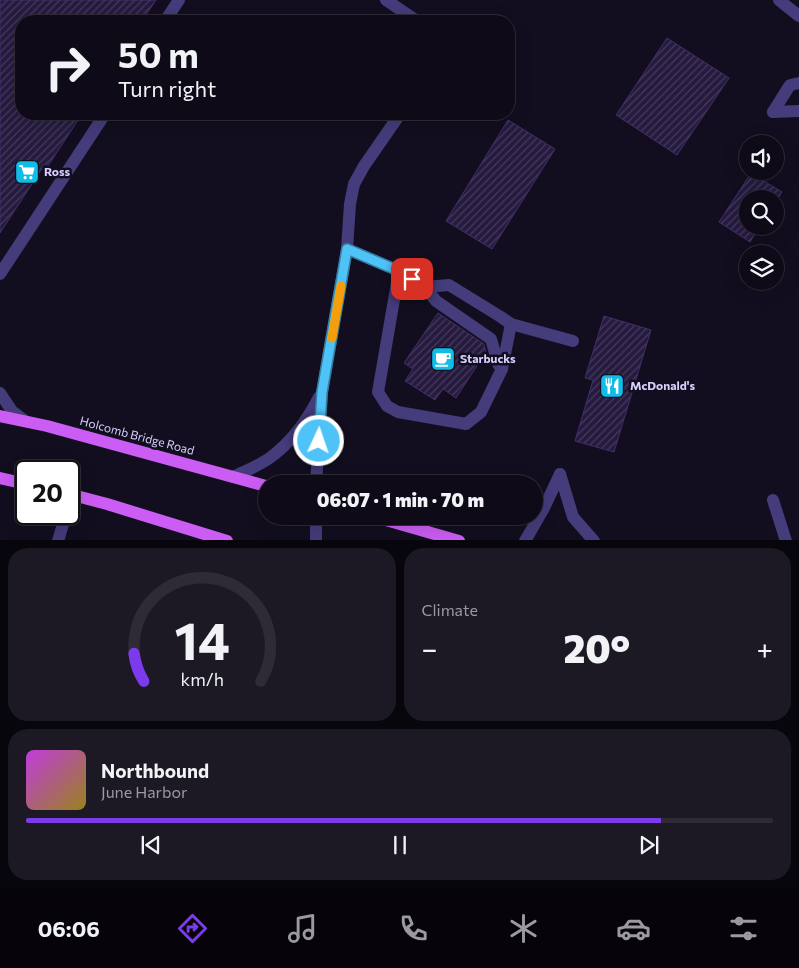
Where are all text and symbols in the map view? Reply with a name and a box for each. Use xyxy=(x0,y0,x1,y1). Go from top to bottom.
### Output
text: 50 m xyxy=(118,32,199,75)
icon: right xyxy=(35,35,100,100)
text: Turn right xyxy=(118,75,216,102)
map controls xyxy=(739,135,784,290)
button: sound xyxy=(739,135,784,180)
supermarket icon: Ross xyxy=(14,159,40,185)
place label: Ross xyxy=(44,164,70,178)
button: search xyxy=(739,190,784,235)
button: layers xyxy=(739,245,784,290)
pin xyxy=(391,258,433,300)
icon: arrive xyxy=(398,265,426,293)
cafe icon: Starbucks xyxy=(430,346,456,372)
place label: Starbucks xyxy=(460,351,516,365)
restaurant icon: McDonald's xyxy=(599,373,625,399)
place label: McDonald's xyxy=(630,378,696,392)
street label: Holcomb Bridge Road xyxy=(79,413,196,457)
position arrow xyxy=(292,414,344,466)
speed limit sign: 20 xyxy=(15,460,80,525)
text: 06:07 · 1 min · 70 m xyxy=(317,488,484,511)
text: Climate xyxy=(422,600,478,619)
text: 14 xyxy=(174,607,229,671)
text: 20° xyxy=(564,624,630,671)
text: − xyxy=(422,631,437,665)
text: + xyxy=(757,631,773,665)
text: km/h xyxy=(180,668,223,690)
text: Northbound xyxy=(101,759,209,782)
text: June Harbor xyxy=(101,782,187,801)
icon: previous xyxy=(137,831,165,859)
icon: pause xyxy=(386,831,414,859)
icon: next xyxy=(635,831,663,859)
icon: directions xyxy=(175,911,210,946)
icon: music xyxy=(285,911,320,946)
icon: phone xyxy=(396,911,431,946)
icon: climate xyxy=(506,911,541,946)
icon: car xyxy=(616,911,651,946)
icon: filters xyxy=(726,911,761,946)
text: 06:06 xyxy=(38,915,100,942)

